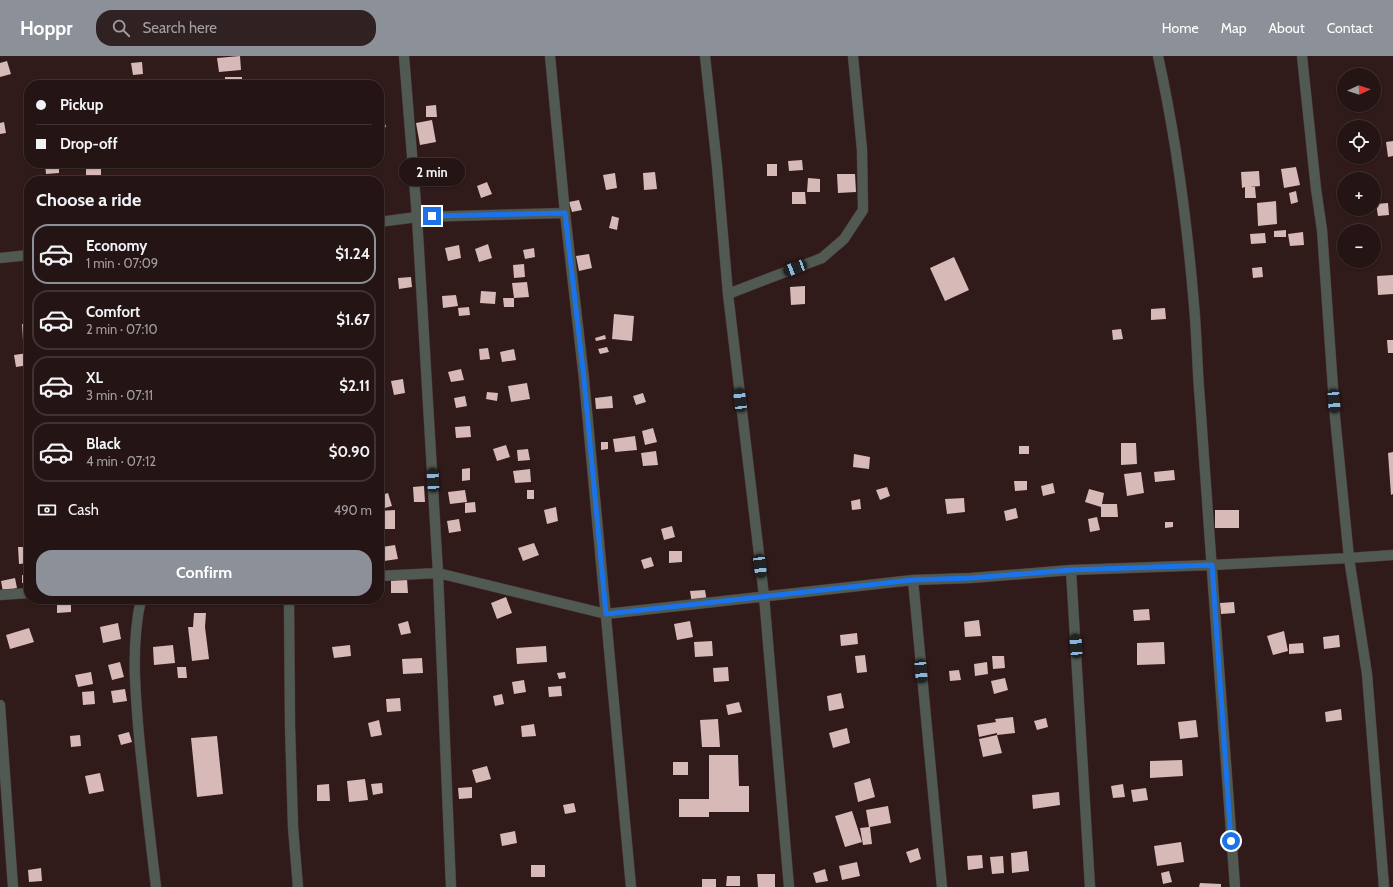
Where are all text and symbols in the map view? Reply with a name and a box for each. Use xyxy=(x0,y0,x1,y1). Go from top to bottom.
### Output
search box xyxy=(96,10,376,46)
text: Hoppr xyxy=(20,17,72,40)
icon: search xyxy=(110,17,132,39)
text: Search here xyxy=(142,19,217,37)
text: Home xyxy=(1162,19,1199,37)
text: Map xyxy=(1221,19,1246,37)
text: About xyxy=(1268,19,1305,37)
text: Contact xyxy=(1327,19,1373,37)
north arrow xyxy=(1337,68,1381,112)
map controls xyxy=(1337,68,1381,268)
text: Pickup xyxy=(60,96,103,114)
button: locate xyxy=(1337,120,1381,164)
text: Drop-off xyxy=(60,135,118,153)
callout: 2 min xyxy=(399,158,465,186)
text: 2 min xyxy=(416,164,448,180)
button: + xyxy=(1337,172,1381,216)
text: Choose a ride xyxy=(36,189,141,211)
route end xyxy=(423,207,441,225)
button: − xyxy=(1337,224,1381,268)
icon: car xyxy=(38,236,74,272)
text: Economy xyxy=(86,237,147,255)
text: $1.24 xyxy=(335,245,370,263)
text: 1 min · 07:09 xyxy=(86,255,158,271)
car xyxy=(782,258,808,278)
icon: car xyxy=(38,302,74,338)
text: Comfort xyxy=(86,303,140,321)
text: $1.67 xyxy=(336,311,370,329)
text: 2 min · 07:10 xyxy=(86,321,158,337)
icon: car xyxy=(38,368,74,404)
text: XL xyxy=(86,369,103,387)
text: $2.11 xyxy=(339,377,370,395)
text: 3 min · 07:11 xyxy=(86,387,153,403)
car xyxy=(733,387,747,413)
car xyxy=(1327,389,1341,413)
icon: car xyxy=(38,434,74,470)
text: Black xyxy=(86,435,121,453)
text: $0.90 xyxy=(329,443,370,461)
text: 4 min · 07:12 xyxy=(86,453,156,469)
car xyxy=(426,468,440,492)
icon: cash xyxy=(36,499,58,521)
text: Cash xyxy=(68,501,99,519)
text: 490 m xyxy=(334,502,372,518)
button: Confirm xyxy=(36,550,372,596)
car xyxy=(753,553,767,579)
car xyxy=(1069,634,1083,658)
car xyxy=(914,659,928,683)
route start xyxy=(1222,832,1240,850)

